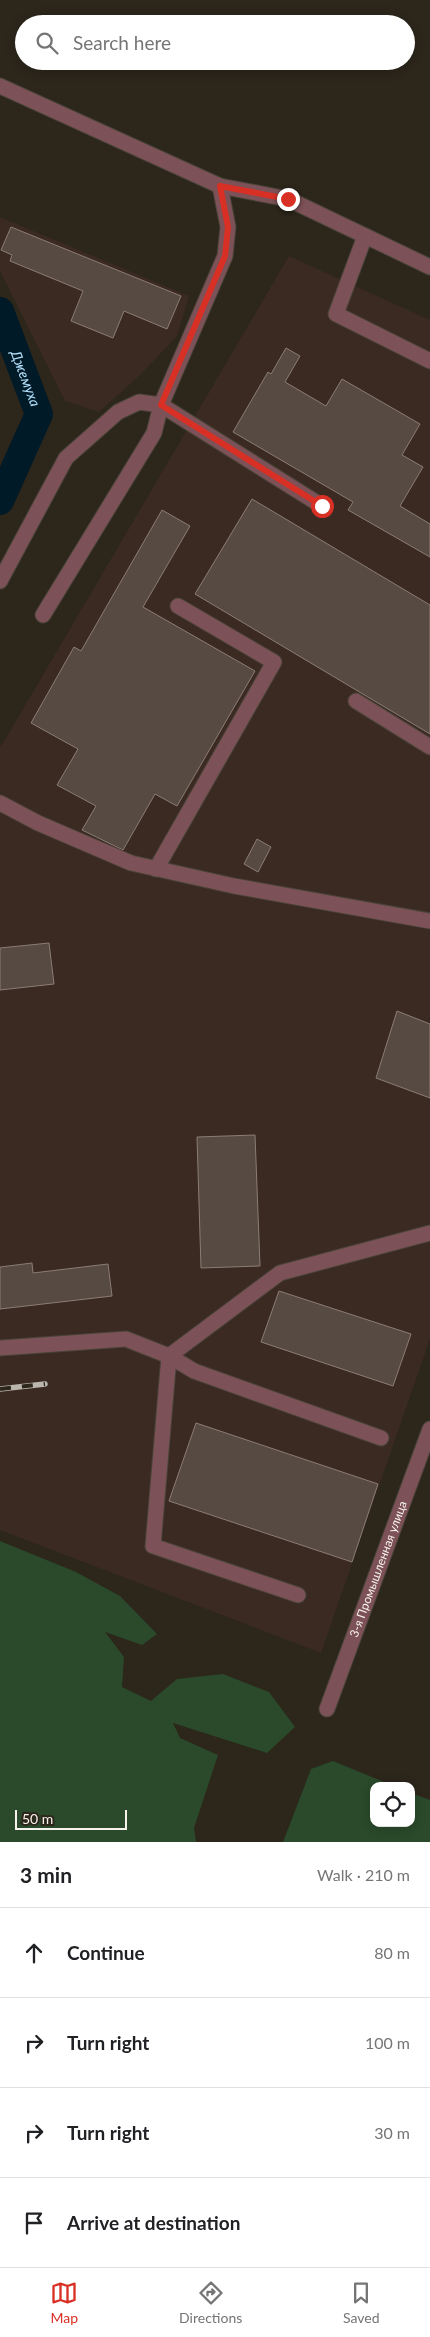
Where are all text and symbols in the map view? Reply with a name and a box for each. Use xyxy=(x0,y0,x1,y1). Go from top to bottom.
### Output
search box xyxy=(15,15,415,70)
icon: search xyxy=(33,29,61,57)
text: Search here xyxy=(73,31,171,54)
route end xyxy=(277,188,300,211)
water label: Джемуха xyxy=(7,347,44,409)
route start xyxy=(311,495,334,518)
street label: 3-я Промышленная улица xyxy=(346,1499,410,1639)
map controls xyxy=(370,1782,415,1827)
button: locate xyxy=(370,1782,415,1827)
scale bar xyxy=(15,1807,128,1830)
text: 50 m xyxy=(22,1810,53,1827)
text: 3 min xyxy=(20,1862,72,1887)
text: Walk · 210 m xyxy=(317,1865,410,1884)
icon: ahead xyxy=(20,1939,48,1967)
text: Continue xyxy=(67,1941,145,1964)
text: 80 m xyxy=(374,1943,410,1962)
icon: right xyxy=(20,2029,48,2057)
text: Turn right xyxy=(67,2031,149,2054)
text: 100 m xyxy=(365,2033,410,2052)
icon: right xyxy=(20,2119,48,2147)
text: Turn right xyxy=(67,2121,149,2144)
text: 30 m xyxy=(374,2123,410,2142)
icon: arrive xyxy=(20,2209,48,2237)
text: Arrive at destination xyxy=(67,2211,240,2234)
tab: Map xyxy=(50,2279,78,2326)
tab: Directions xyxy=(179,2279,242,2326)
tab: Saved xyxy=(343,2279,380,2326)

